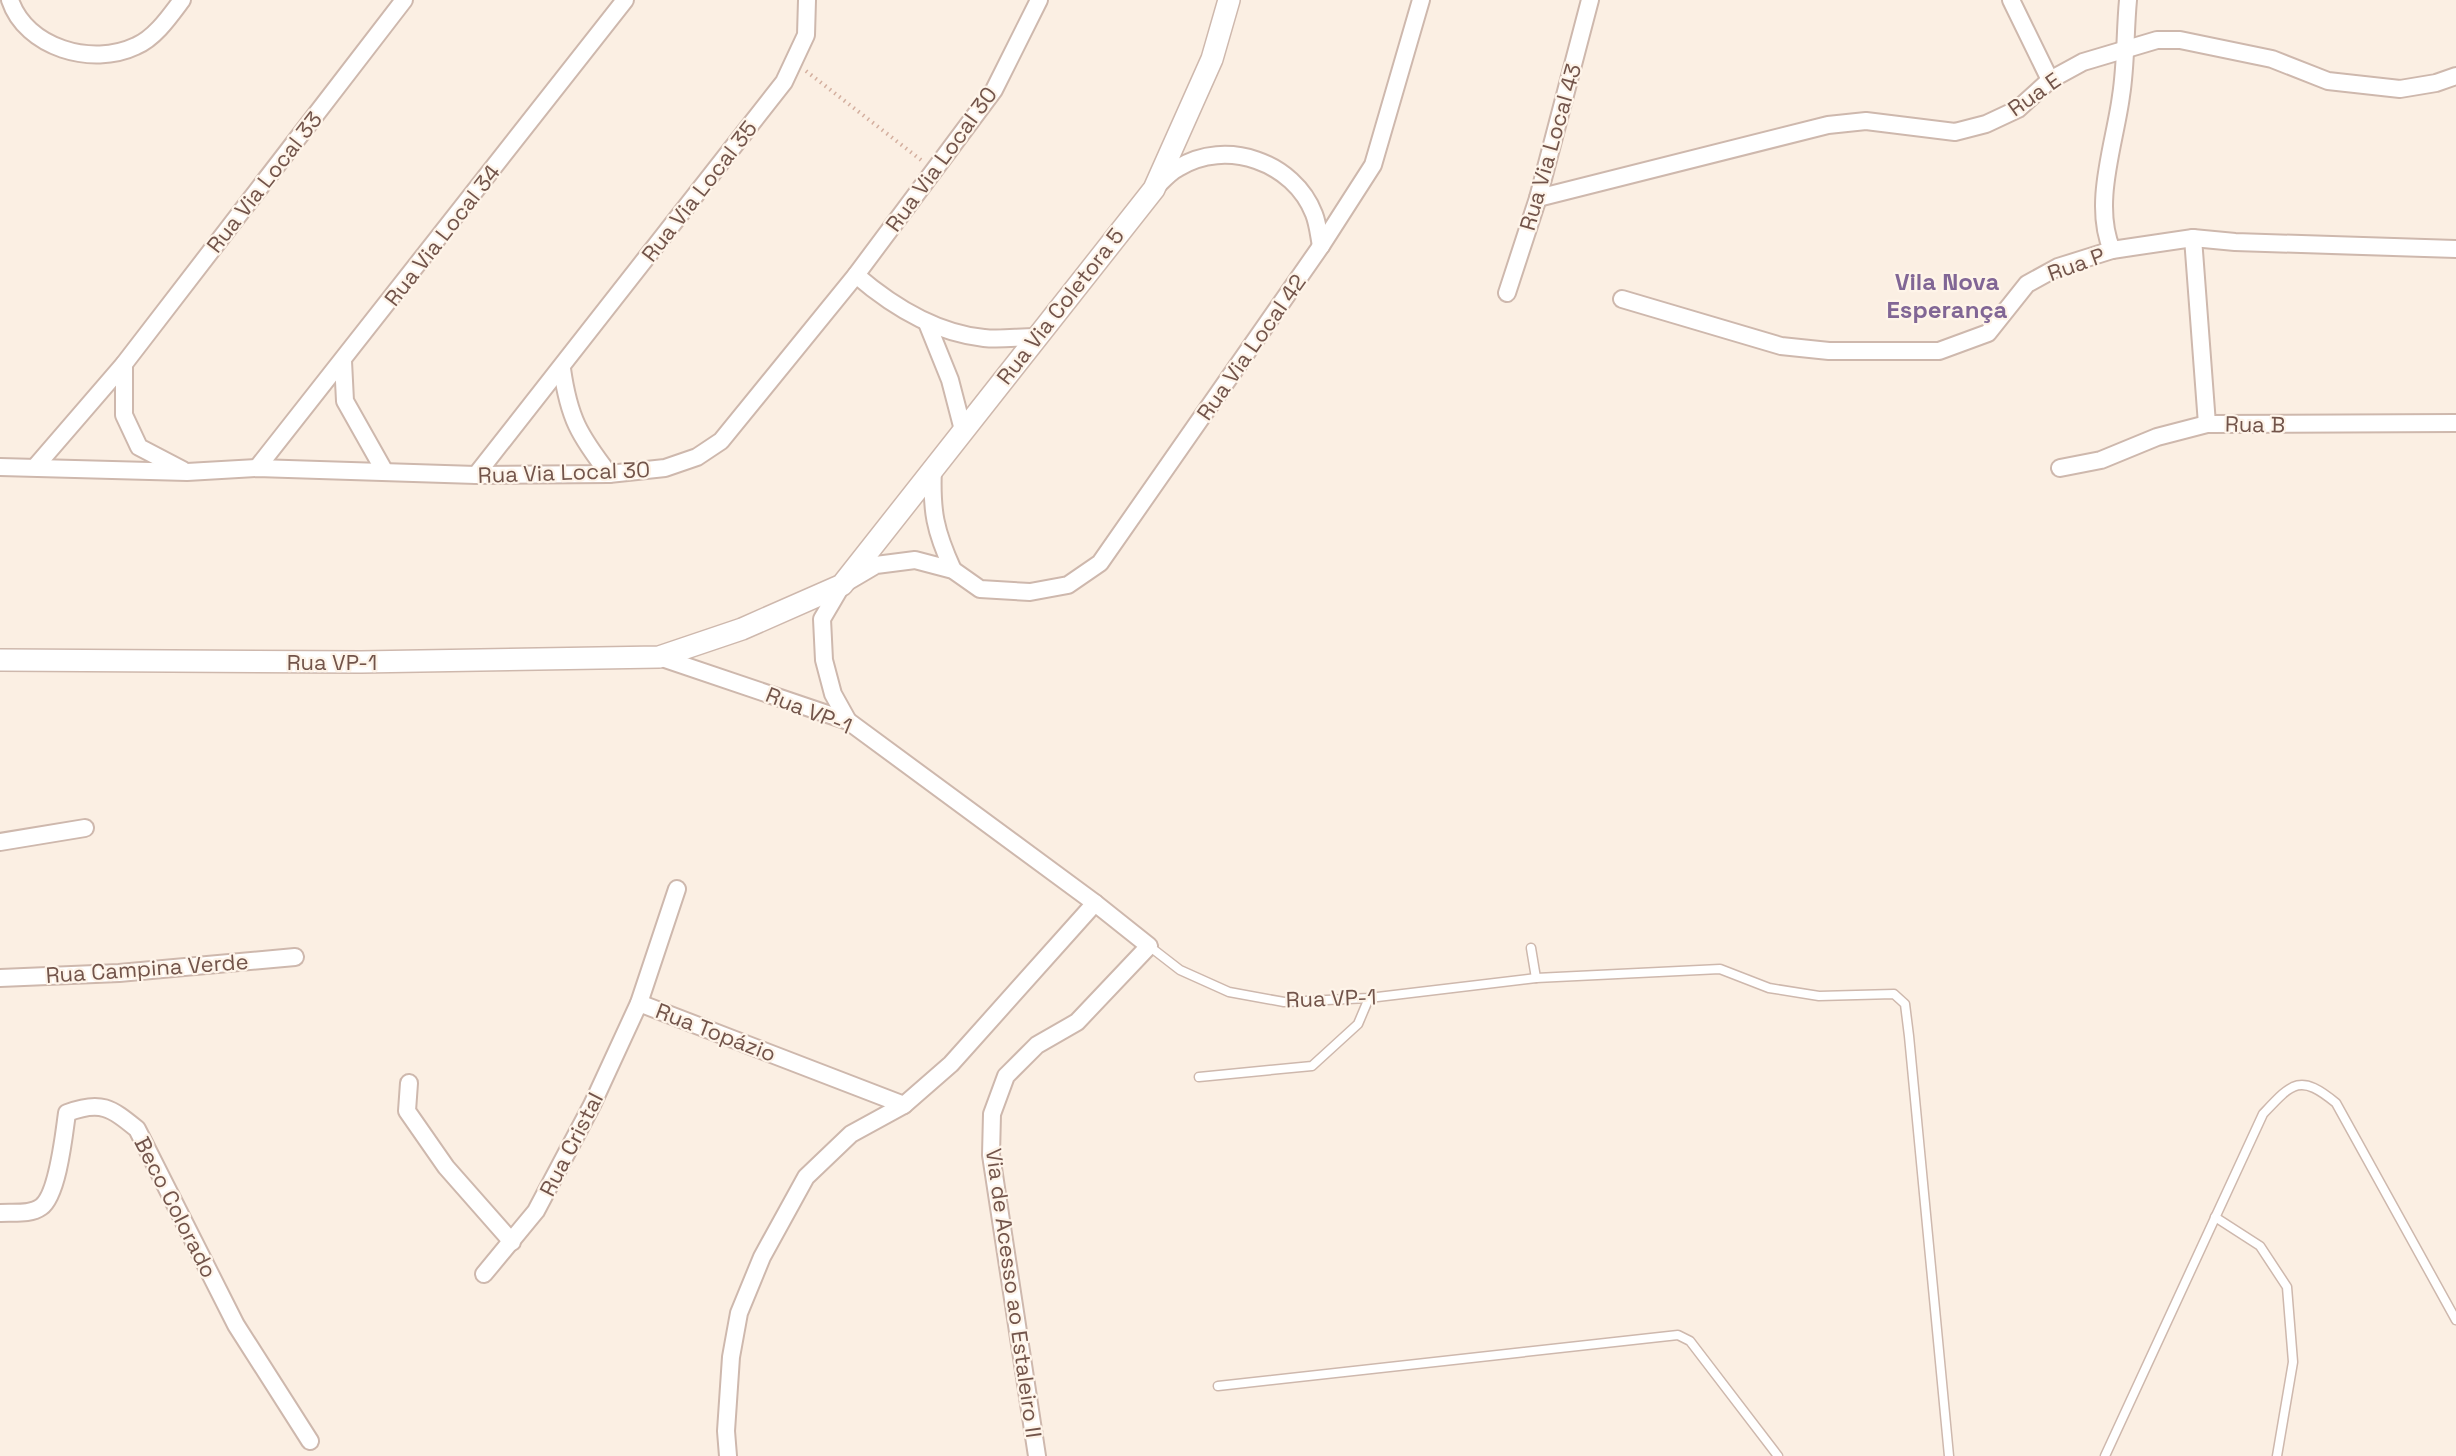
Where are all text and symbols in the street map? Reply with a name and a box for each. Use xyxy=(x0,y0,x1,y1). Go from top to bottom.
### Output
street label: Rua Via Local 43 xyxy=(1513,60,1587,234)
street label: Rua E xyxy=(2002,66,2066,122)
street label: Rua Via Local 30 xyxy=(879,81,1003,237)
street label: Rua Via Local 33 xyxy=(200,106,328,258)
street label: Rua Via Local 35 xyxy=(635,115,763,267)
street label: Rua Via Local 34 xyxy=(378,158,506,311)
street label: Rua Via Coletora 5 xyxy=(990,222,1130,390)
street label: Rua P xyxy=(2044,241,2108,287)
district label: Vila Nova Esperança xyxy=(1887,266,2008,325)
street label: Rua Via Local 42 xyxy=(1190,268,1312,426)
street label: Rua B xyxy=(2225,409,2285,439)
street label: Rua Via Local 30 xyxy=(477,455,651,489)
street label: Rua VP-1 xyxy=(287,648,377,676)
street label: Rua VP-1 xyxy=(762,680,856,740)
street label: Rua Campina Verde xyxy=(45,947,249,989)
street label: Rua VP-1 xyxy=(1285,982,1377,1014)
street label: Rua Topázio xyxy=(652,996,780,1068)
street label: Rua Cristal xyxy=(533,1087,609,1201)
street label: Beco Colorado xyxy=(128,1132,224,1282)
street label: Via de Acesso ao Estaleiro II xyxy=(980,1146,1048,1440)

